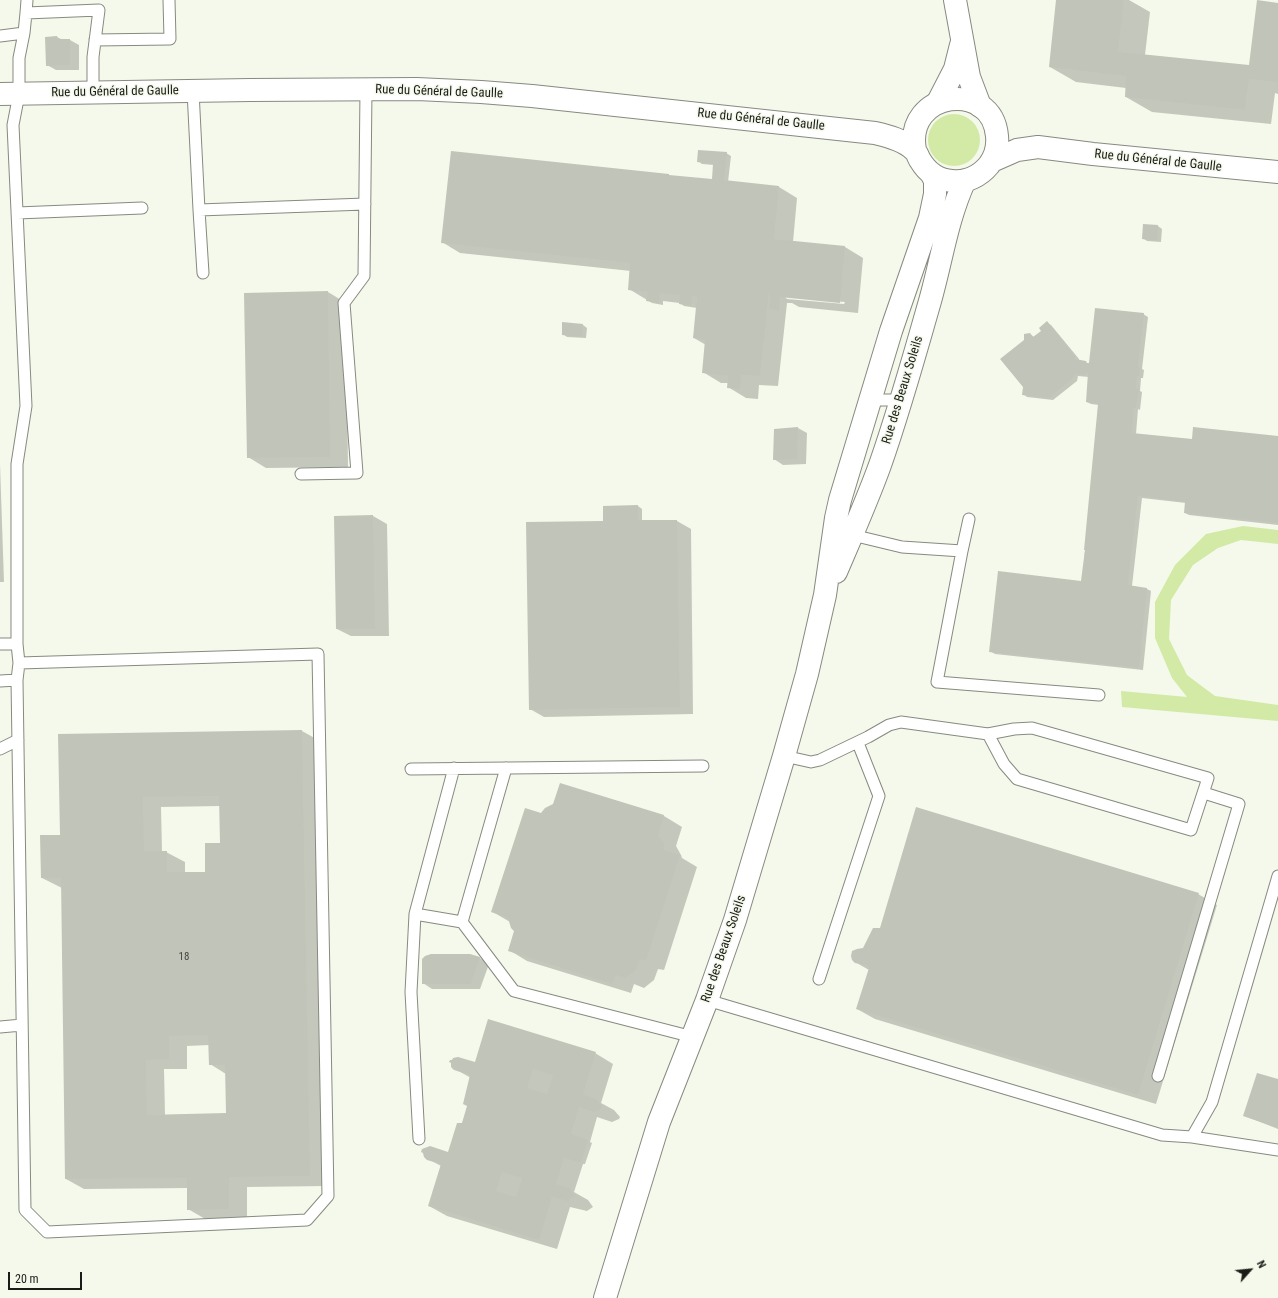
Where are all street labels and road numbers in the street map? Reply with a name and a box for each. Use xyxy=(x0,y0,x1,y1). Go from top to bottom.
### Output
street label: Rue du Général de Gaulle xyxy=(375,82,503,102)
street label: Rue du Général de Gaulle xyxy=(51,83,179,101)
street label: Rue du Général de Gaulle xyxy=(697,106,825,134)
street label: Rue du Général de Gaulle xyxy=(1094,147,1222,175)
street label: Rue des Beaux Soleils xyxy=(879,334,927,446)
street label: Rue des Beaux Soleils xyxy=(698,893,750,1005)

